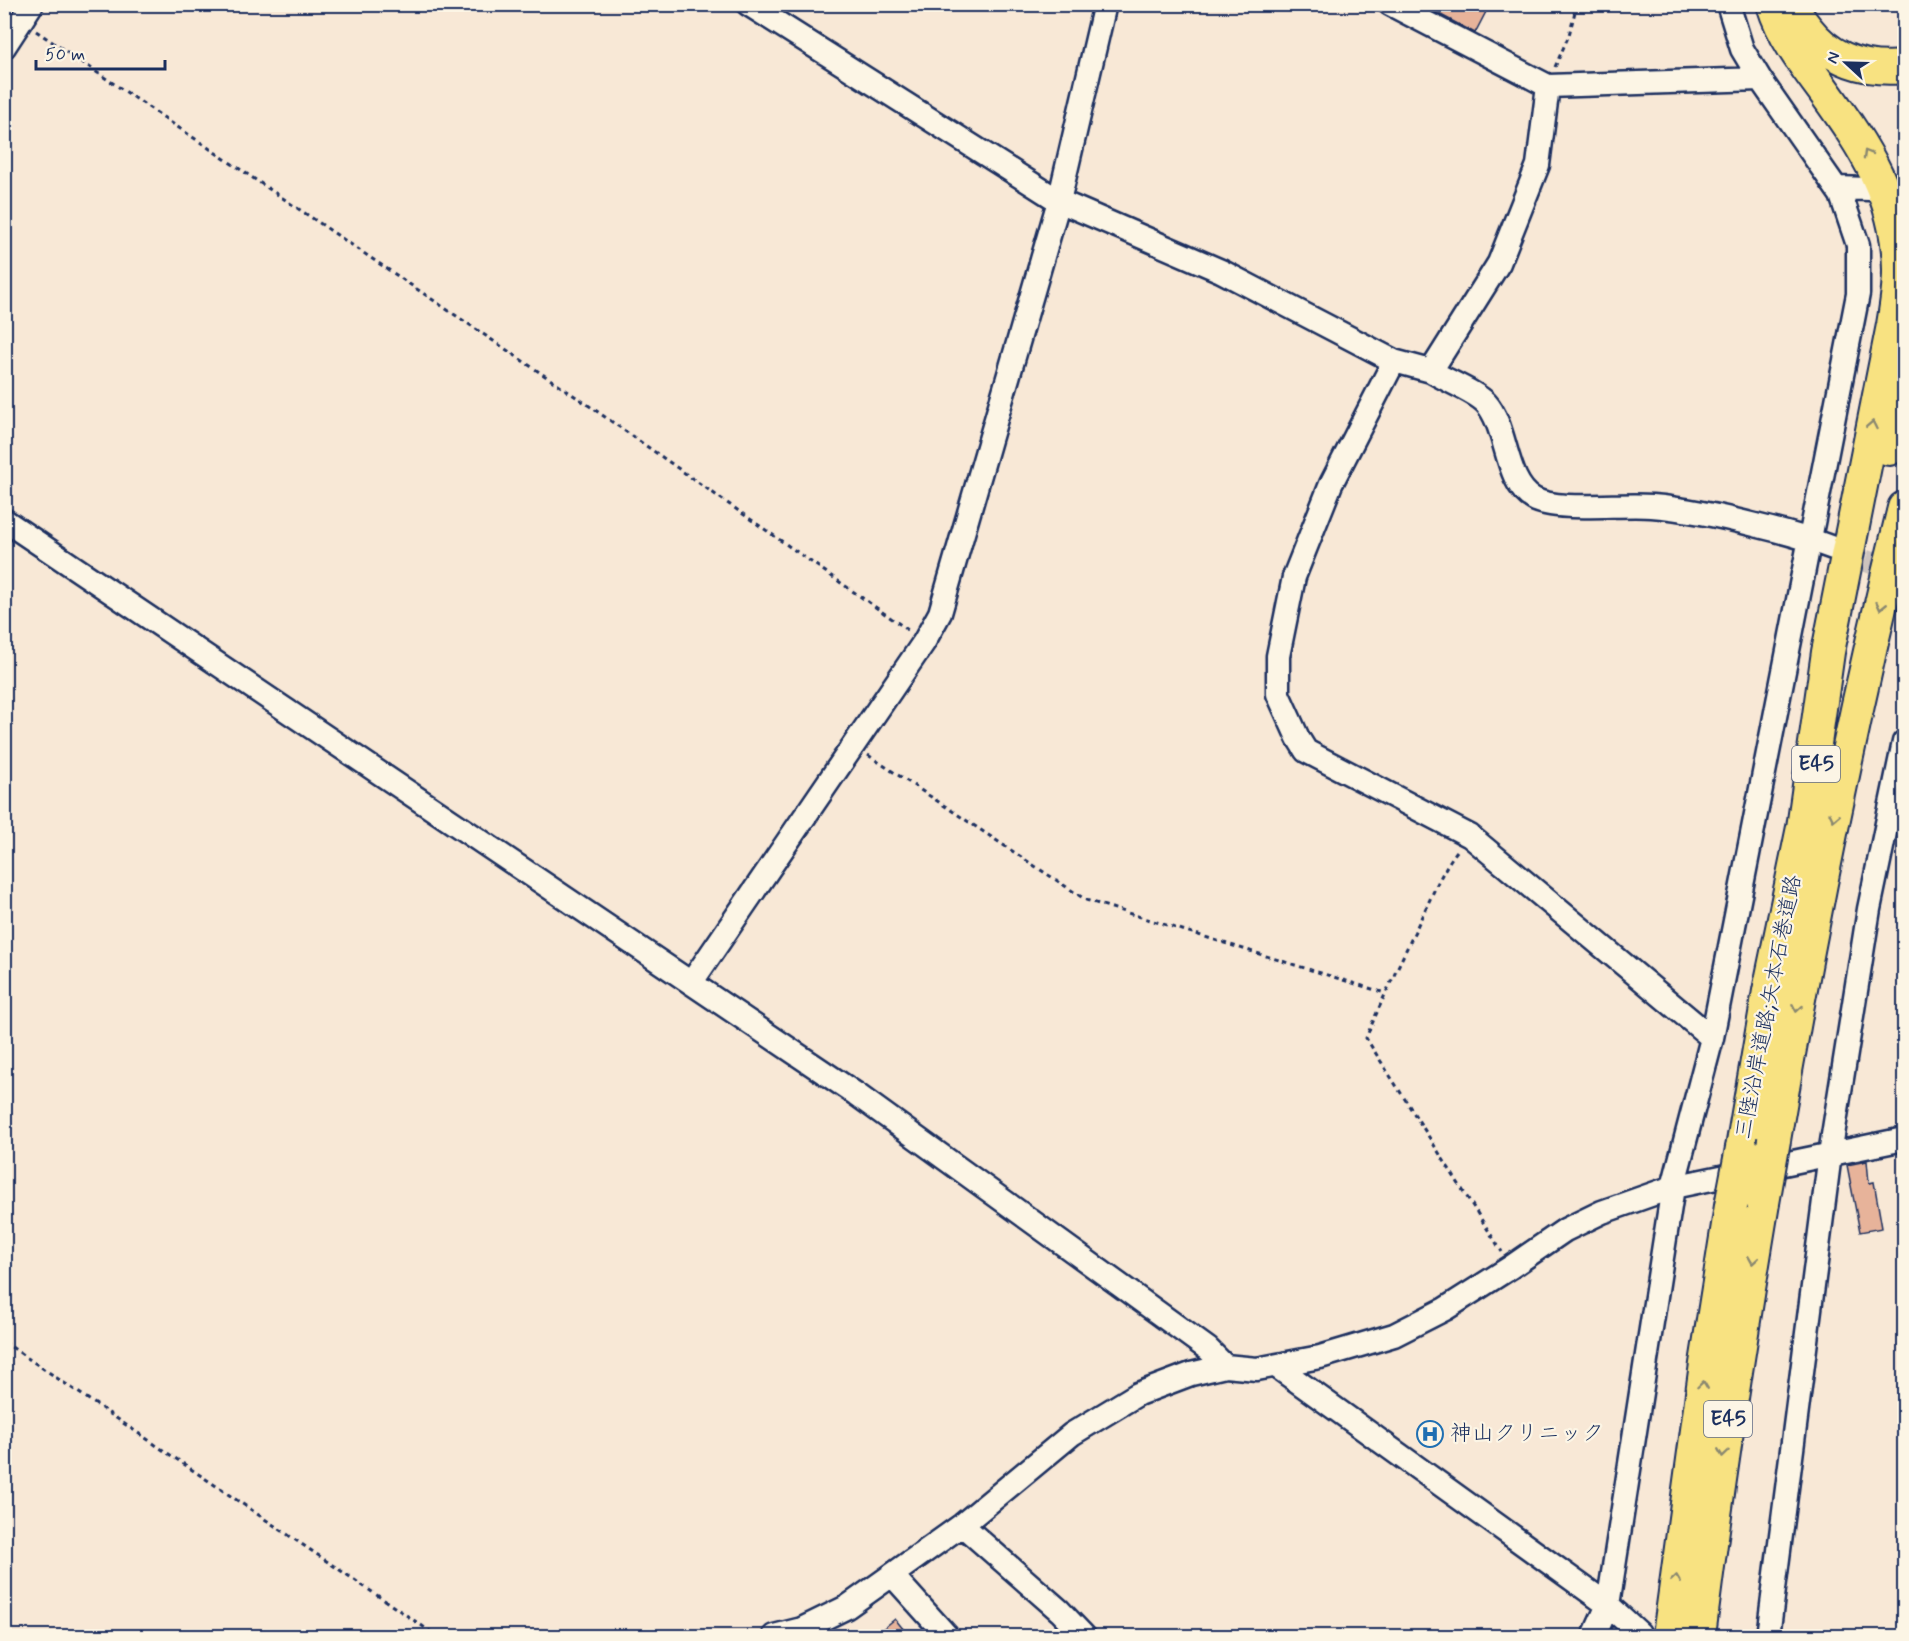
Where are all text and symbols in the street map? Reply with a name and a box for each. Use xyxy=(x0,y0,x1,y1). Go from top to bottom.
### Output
scale bar xyxy=(36,33,165,71)
north arrow xyxy=(1816,33,1876,93)
text: 50 m xyxy=(45,43,85,67)
text: N xyxy=(1822,49,1845,67)
one-way arrow xyxy=(1863,150,1874,161)
one-way arrow xyxy=(1865,421,1878,431)
one-way arrow xyxy=(1876,601,1889,611)
road number: E45 xyxy=(1792,746,1840,782)
one-way arrow xyxy=(1829,812,1842,822)
street label: 三陸沿岸道路;矢本石巻道路 xyxy=(1730,872,1808,1142)
one-way arrow xyxy=(1791,1004,1803,1013)
one-way arrow xyxy=(1747,1255,1760,1265)
one-way arrow xyxy=(1697,1381,1709,1390)
road number: E45 xyxy=(1704,1401,1752,1437)
hospital icon: 神山クリニック xyxy=(1415,1419,1445,1449)
place label: 神山クリニック xyxy=(1450,1420,1604,1448)
one-way arrow xyxy=(1718,1448,1730,1458)
one-way arrow xyxy=(1670,1574,1682,1583)

